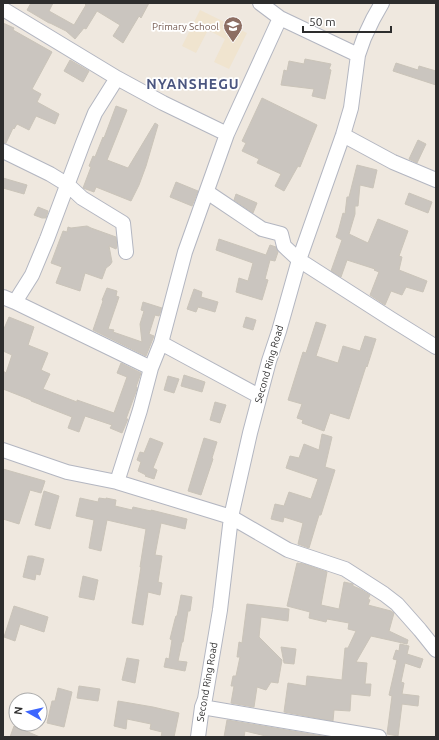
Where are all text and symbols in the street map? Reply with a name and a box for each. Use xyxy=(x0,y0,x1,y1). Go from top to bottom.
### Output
scale bar xyxy=(303,8,391,34)
school or university icon: Primary School xyxy=(222,15,244,43)
text: 50 m xyxy=(309,15,336,28)
place label: Primary School xyxy=(152,21,219,32)
district label: NYANSHEGU xyxy=(146,76,240,92)
street label: Second Ring Road xyxy=(253,324,285,404)
street label: Second Ring Road xyxy=(195,641,219,723)
north arrow xyxy=(8,692,48,732)
text: N xyxy=(12,706,25,716)

